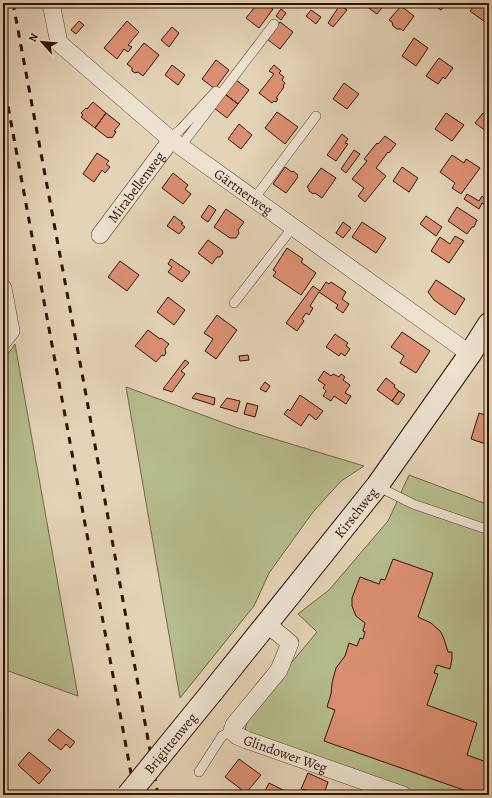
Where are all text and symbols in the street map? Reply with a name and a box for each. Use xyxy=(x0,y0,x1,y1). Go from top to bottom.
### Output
north arrow xyxy=(22,22,62,62)
text: N xyxy=(25,31,42,45)
street label: Mirabellenweg xyxy=(104,148,169,227)
street label: Gärtnerweg xyxy=(210,164,277,220)
street label: Kirschweg xyxy=(330,484,382,542)
street label: Brigittenweg xyxy=(140,709,202,778)
street label: Glindower Weg xyxy=(241,730,330,778)

